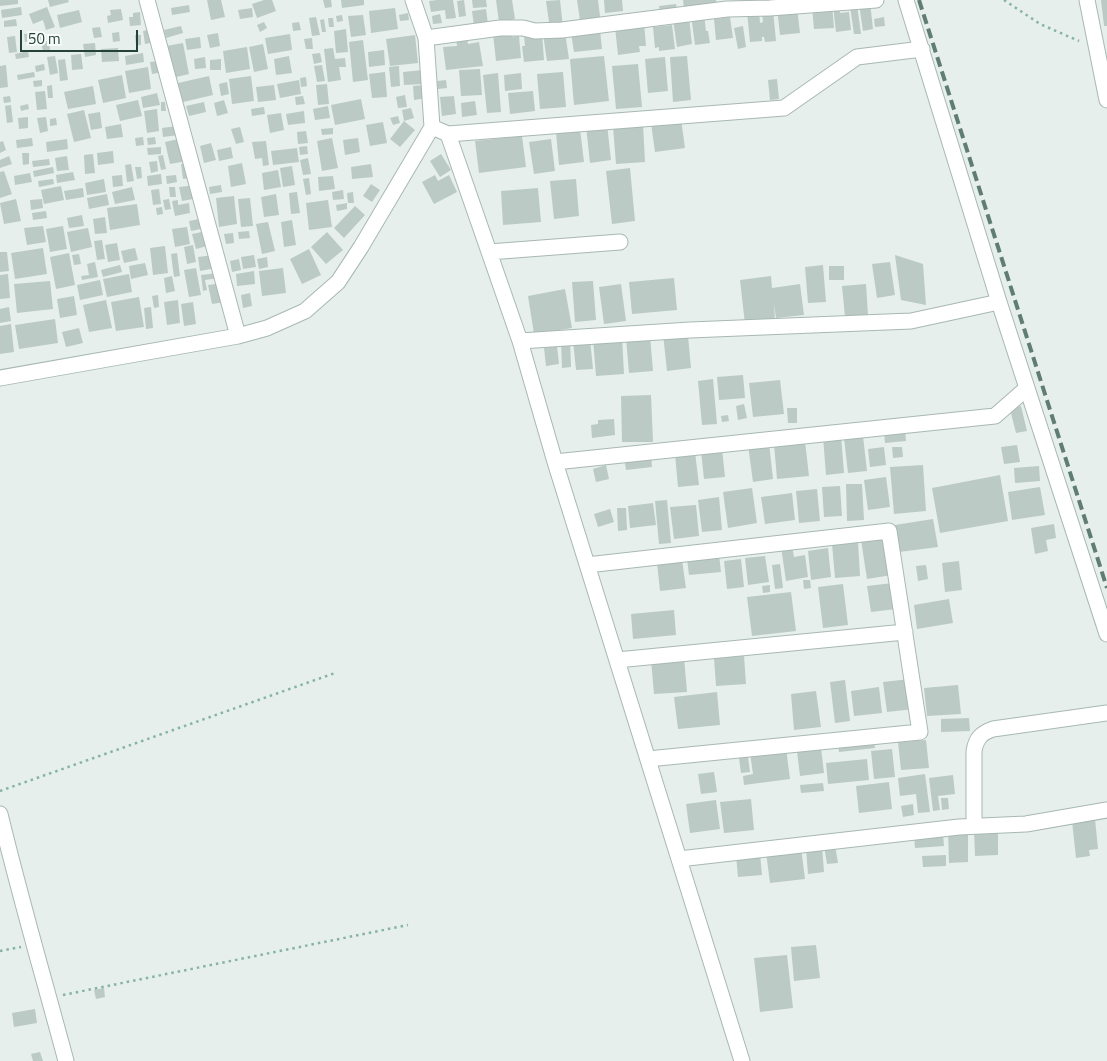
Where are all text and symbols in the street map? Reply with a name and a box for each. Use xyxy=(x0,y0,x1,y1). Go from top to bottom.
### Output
scale bar xyxy=(22,20,140,52)
text: 50 m xyxy=(28,27,61,50)

